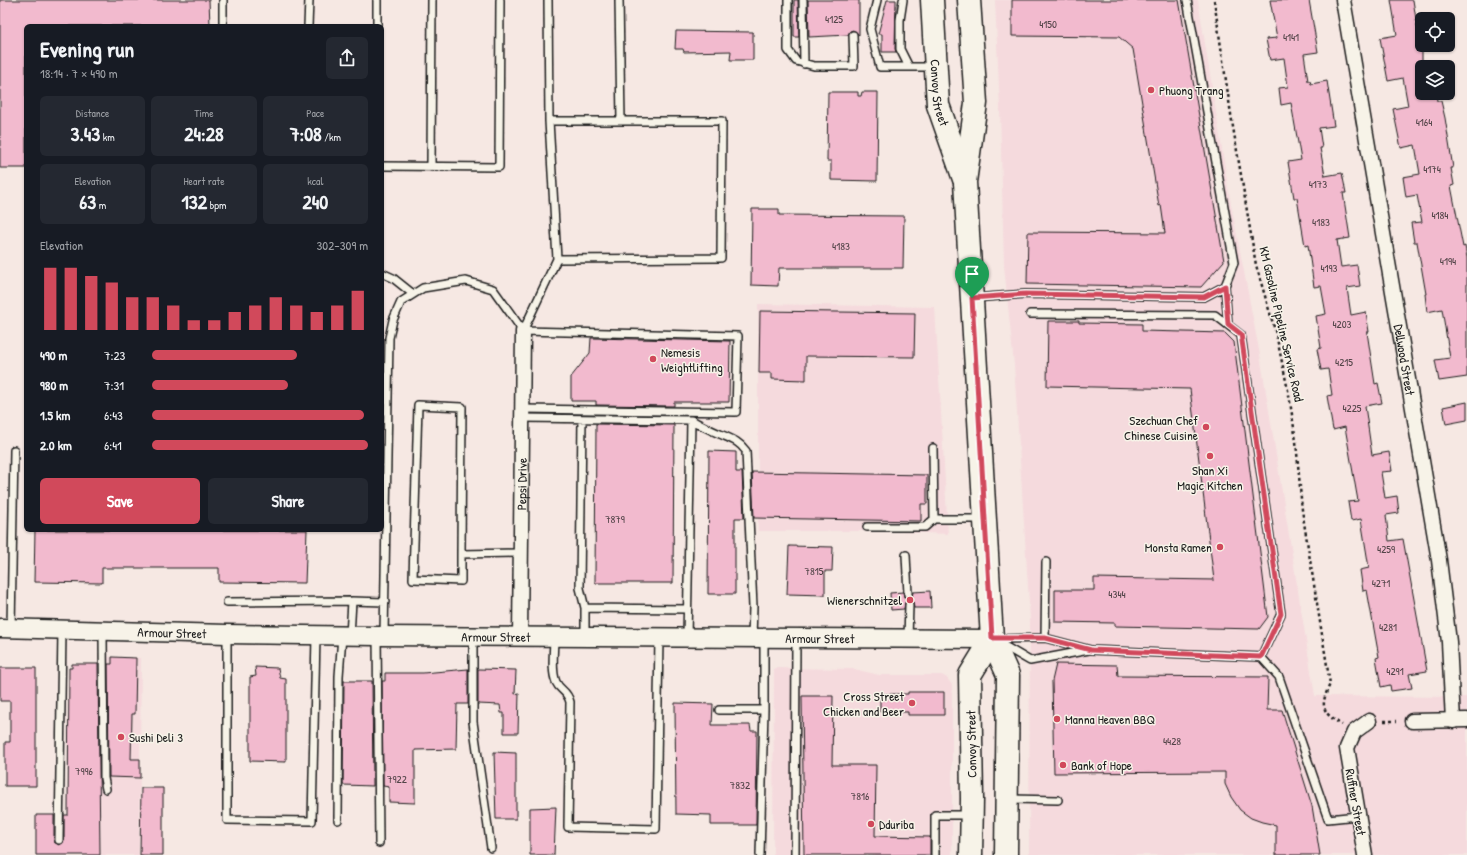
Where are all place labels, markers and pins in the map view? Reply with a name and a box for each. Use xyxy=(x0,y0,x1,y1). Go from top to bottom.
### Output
place label: Phuong Trang xyxy=(1159,81,1224,99)
marker: Phuong Trang xyxy=(1146,85,1156,95)
pin xyxy=(955,257,989,298)
place label: Nemesis Weightlifting xyxy=(661,343,723,376)
marker: Nemesis Weightlifting xyxy=(648,354,658,364)
place label: Szechuan Chef Chinese Cuisine xyxy=(1124,411,1198,444)
marker: Szechuan Chef Chinese Cuisine xyxy=(1201,422,1211,432)
marker: Shan Xi Magic Kitchen xyxy=(1205,451,1215,461)
place label: Shan Xi Magic Kitchen xyxy=(1177,461,1243,494)
place label: Monsta Ramen xyxy=(1145,538,1212,556)
marker: Monsta Ramen xyxy=(1215,542,1225,552)
place label: Wienerschnitzel xyxy=(827,591,903,609)
marker: Wienerschnitzel xyxy=(905,595,915,605)
place label: Cross Street Chicken and Beer xyxy=(823,687,905,720)
marker: Cross Street Chicken and Beer xyxy=(907,698,917,708)
place label: Manna Heaven BBQ xyxy=(1065,710,1155,728)
marker: Manna Heaven BBQ xyxy=(1052,714,1062,724)
place label: Sushi Deli 3 xyxy=(129,728,183,746)
marker: Sushi Deli 3 xyxy=(116,732,126,742)
place label: Bank of Hope xyxy=(1071,756,1132,774)
marker: Bank of Hope xyxy=(1058,760,1068,770)
place label: Dduriba xyxy=(879,815,914,833)
marker: Dduriba xyxy=(866,819,876,829)

